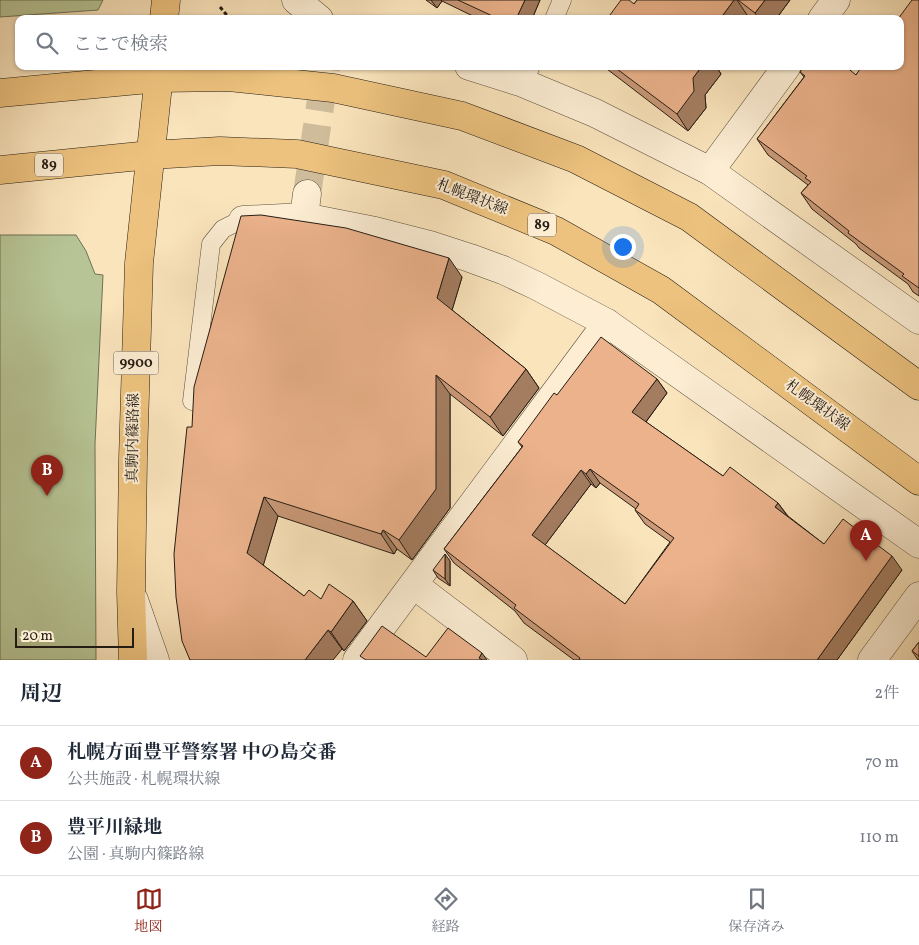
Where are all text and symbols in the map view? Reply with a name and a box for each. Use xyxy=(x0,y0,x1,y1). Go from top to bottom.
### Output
search box xyxy=(15,15,904,70)
icon: search xyxy=(33,29,61,57)
text: ここで検索 xyxy=(73,32,168,58)
road number: 89 xyxy=(35,154,63,176)
street label: 札幌環状線 xyxy=(433,175,511,221)
road number: 89 xyxy=(528,214,556,236)
your location xyxy=(610,234,636,260)
road number: 9900 xyxy=(114,352,158,374)
street label: 札幌環状線 xyxy=(780,375,854,437)
street label: 真駒内篠路線 xyxy=(123,393,145,483)
pin: B xyxy=(31,455,63,496)
pin: A xyxy=(850,520,882,561)
scale bar xyxy=(15,625,134,648)
text: 20 m xyxy=(22,627,53,646)
text: 周辺 xyxy=(20,680,62,709)
text: 2件 xyxy=(874,683,899,705)
text: 札幌方面豊平警察署 中の島交番 xyxy=(67,740,337,766)
text: A xyxy=(30,752,42,774)
text: 70 m xyxy=(865,752,899,774)
text: 公共施設 · 札幌環状線 xyxy=(67,769,221,791)
text: 豊平川緑地 xyxy=(67,815,162,841)
text: B xyxy=(31,827,41,849)
text: 110 m xyxy=(860,827,899,849)
text: 公園 · 真駒内篠路線 xyxy=(67,844,205,866)
tab: 地図 xyxy=(135,885,163,937)
tab: 経路 xyxy=(432,885,460,937)
tab: 保存済み xyxy=(729,885,785,937)

